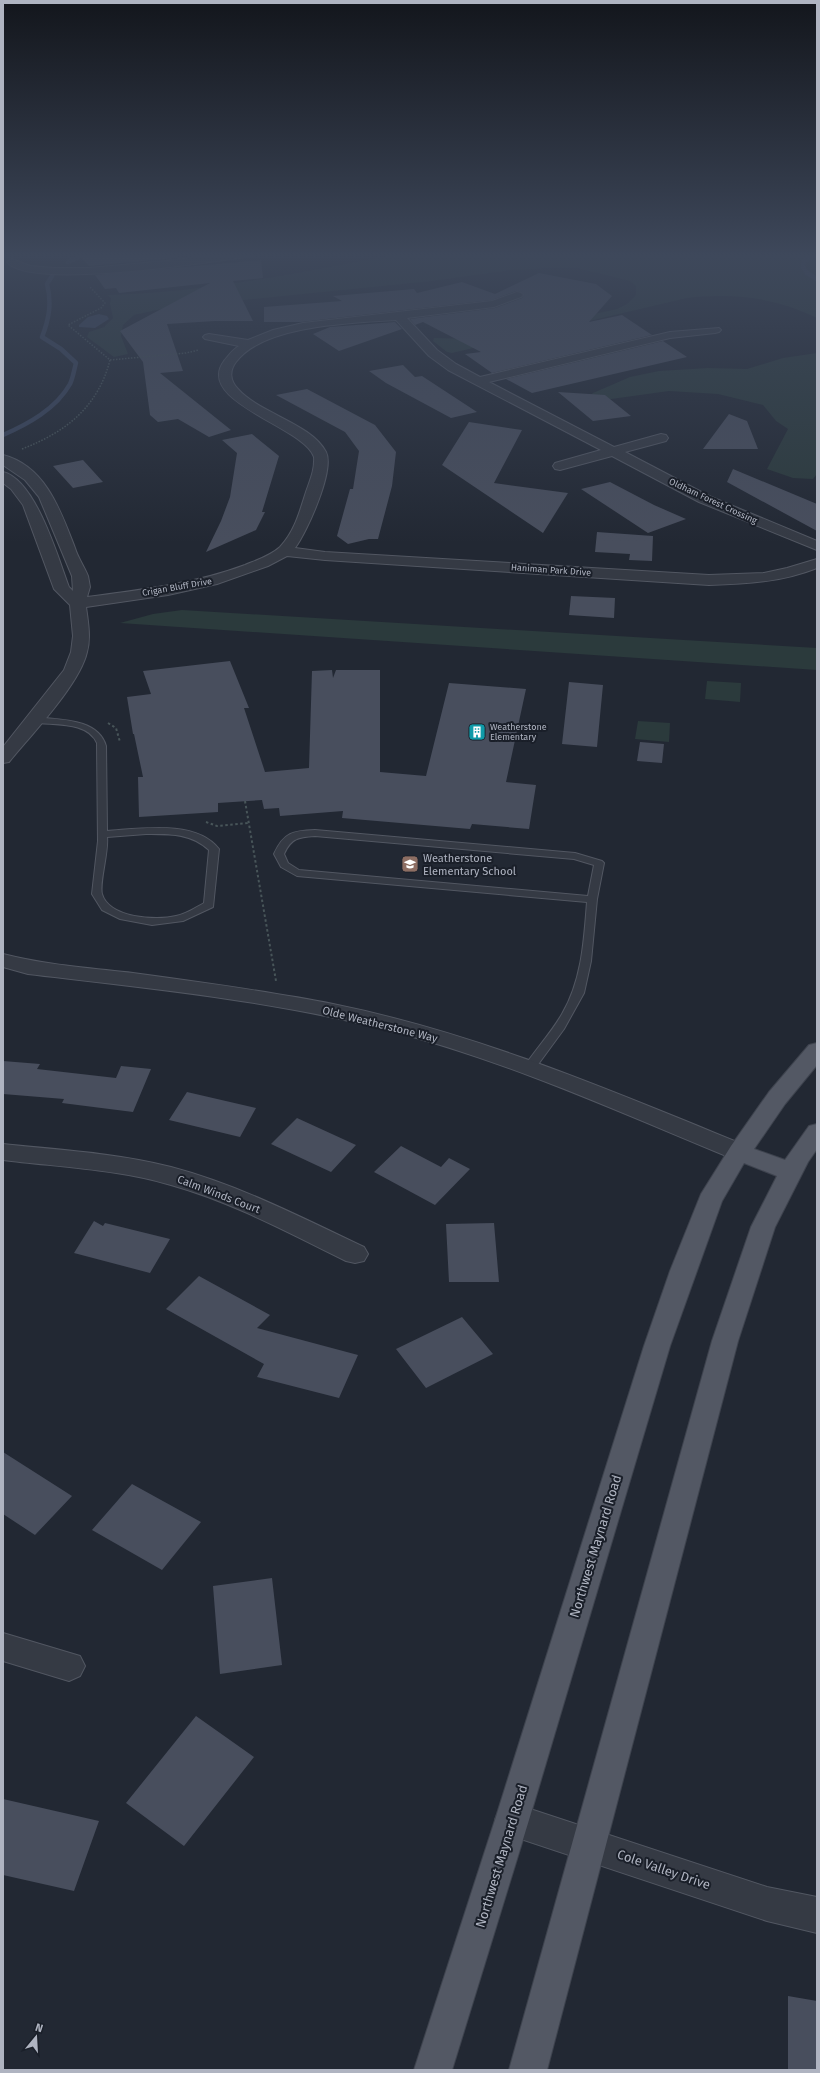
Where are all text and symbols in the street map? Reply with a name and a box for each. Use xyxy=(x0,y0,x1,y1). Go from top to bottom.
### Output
street label: Oldham Forest Crossing xyxy=(667,476,759,526)
street label: Haniman Park Drive xyxy=(511,562,591,578)
street label: Crigan Bluff Drive xyxy=(141,576,213,598)
building icon: Weatherstone Elementary xyxy=(467,722,487,742)
place label: Weatherstone Elementary xyxy=(490,722,547,742)
place label: Weatherstone Elementary School xyxy=(423,852,516,878)
school or university icon: Weatherstone Elementary School xyxy=(400,854,420,874)
street label: Olde Weatherstone Way xyxy=(321,1004,439,1045)
street label: Calm Winds Court xyxy=(176,1173,262,1216)
street label: Northwest Maynard Road xyxy=(567,1473,624,1619)
street label: Northwest Maynard Road xyxy=(473,1783,530,1929)
street label: Cole Valley Drive xyxy=(615,1847,712,1892)
north arrow xyxy=(16,2017,56,2057)
text: N xyxy=(33,2021,44,2035)

